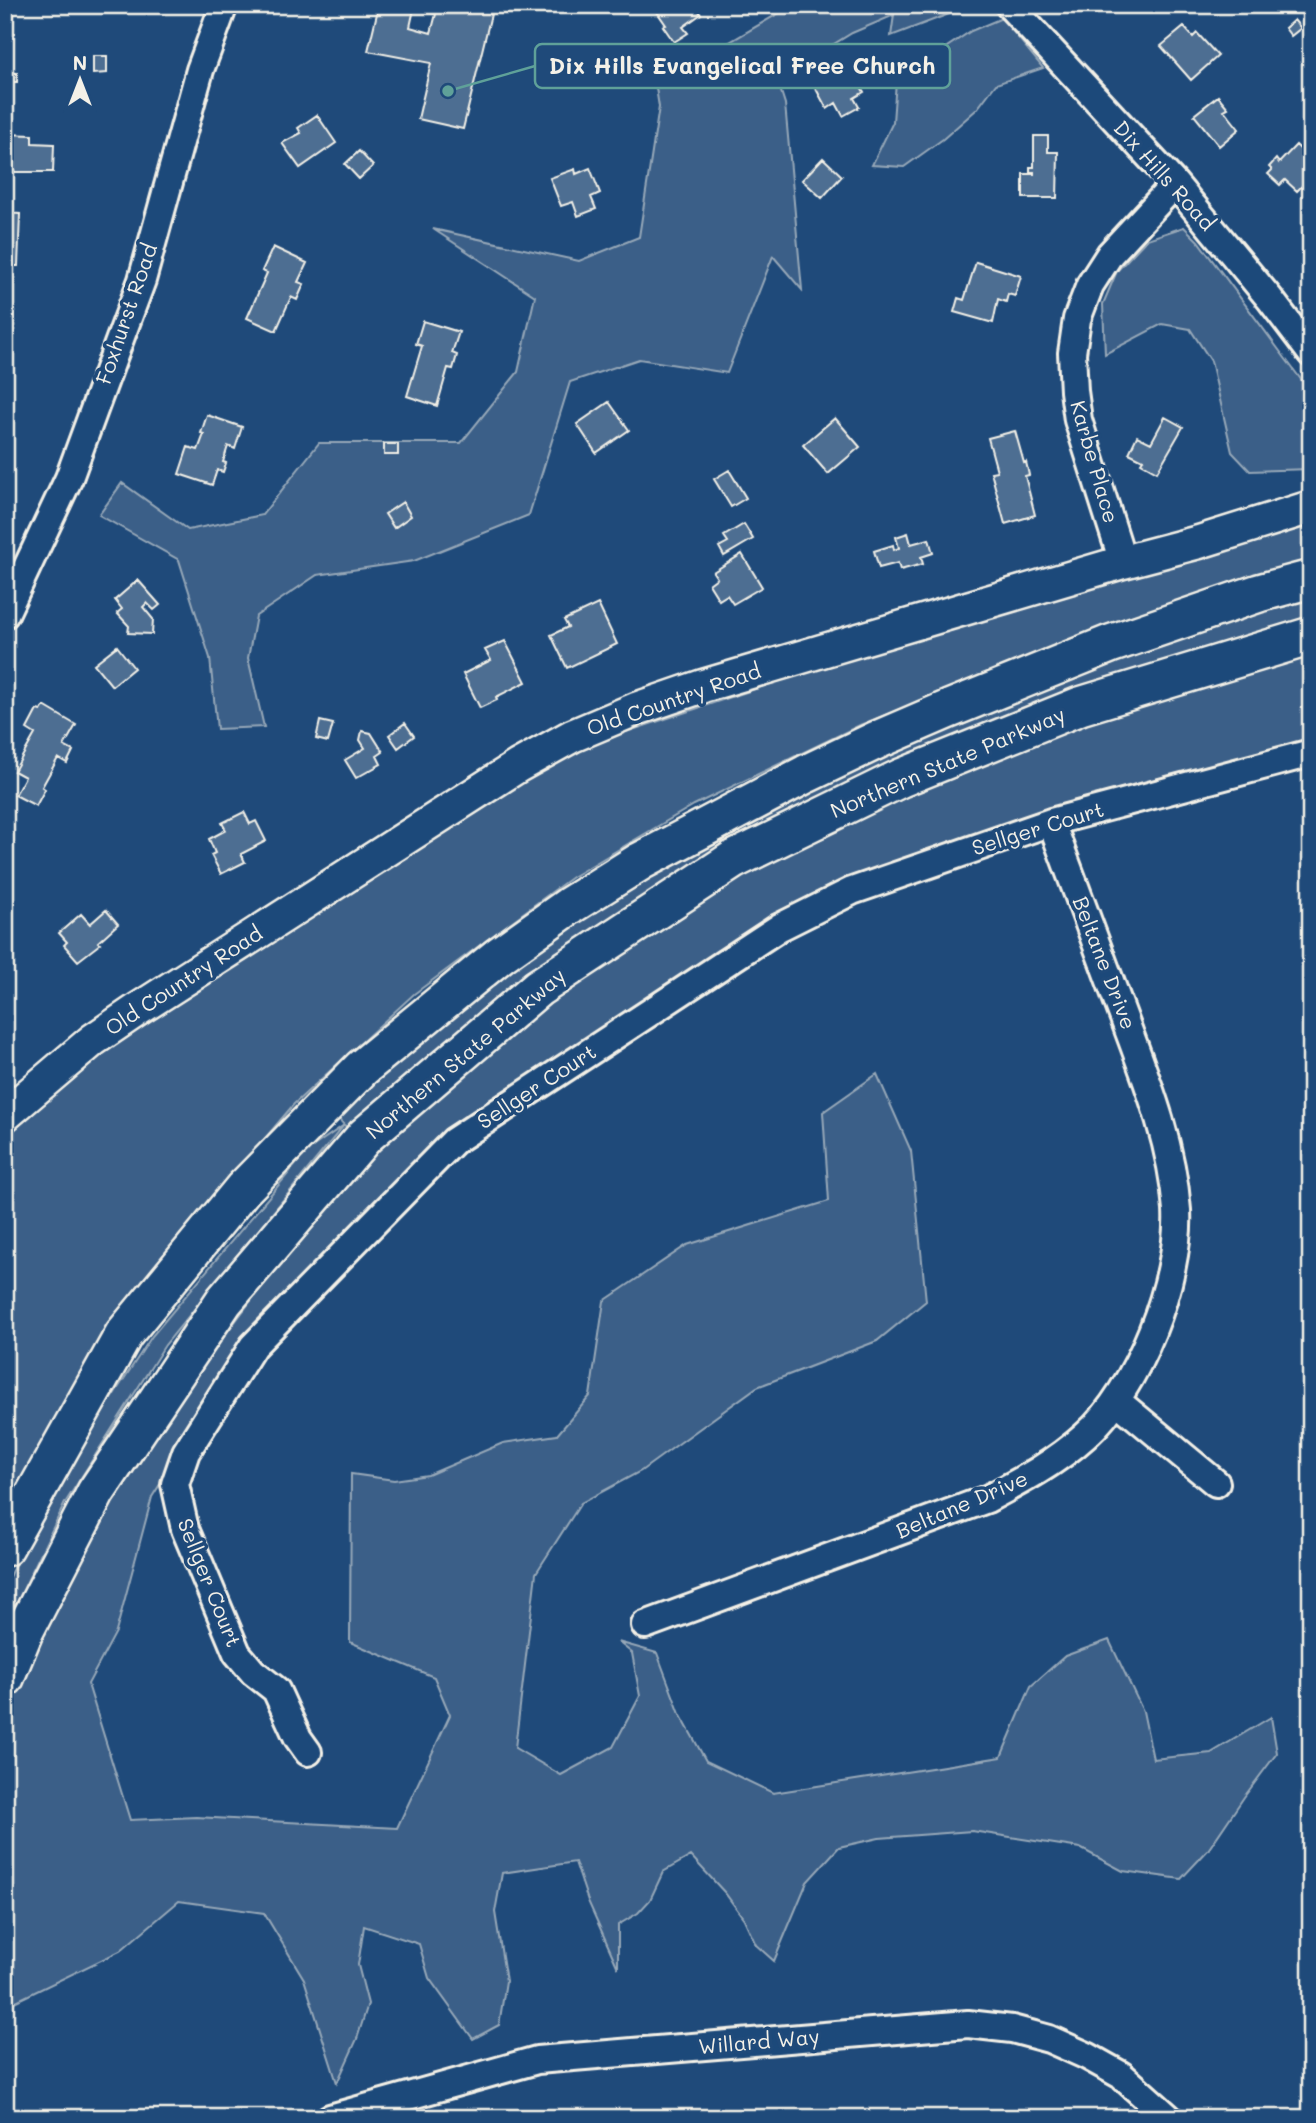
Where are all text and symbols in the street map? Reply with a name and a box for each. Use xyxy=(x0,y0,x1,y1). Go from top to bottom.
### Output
callout: Dix Hills Evangelical Free Church xyxy=(535,44,950,88)
north arrow xyxy=(46,46,116,116)
text: N xyxy=(73,50,87,75)
text: Dix Hills Evangelical Free Church xyxy=(549,50,935,80)
street label: Dix Hills Road xyxy=(1108,114,1222,236)
street label: Foxhurst Road xyxy=(89,240,162,388)
street label: Karbe Place xyxy=(1065,397,1126,526)
street label: Old Country Road xyxy=(583,656,764,741)
street label: Northern State Parkway xyxy=(826,700,1069,823)
street label: Sellger Court xyxy=(968,795,1107,860)
street label: Beltane Drive xyxy=(1068,892,1143,1033)
street label: Old Country Road xyxy=(99,919,267,1041)
street label: Northern State Parkway xyxy=(360,961,570,1144)
street label: Sellger Court xyxy=(472,1037,601,1134)
street label: Beltane Drive xyxy=(891,1464,1031,1543)
street label: Sellger Court xyxy=(172,1514,248,1651)
street label: Willard Way xyxy=(697,2022,821,2059)

